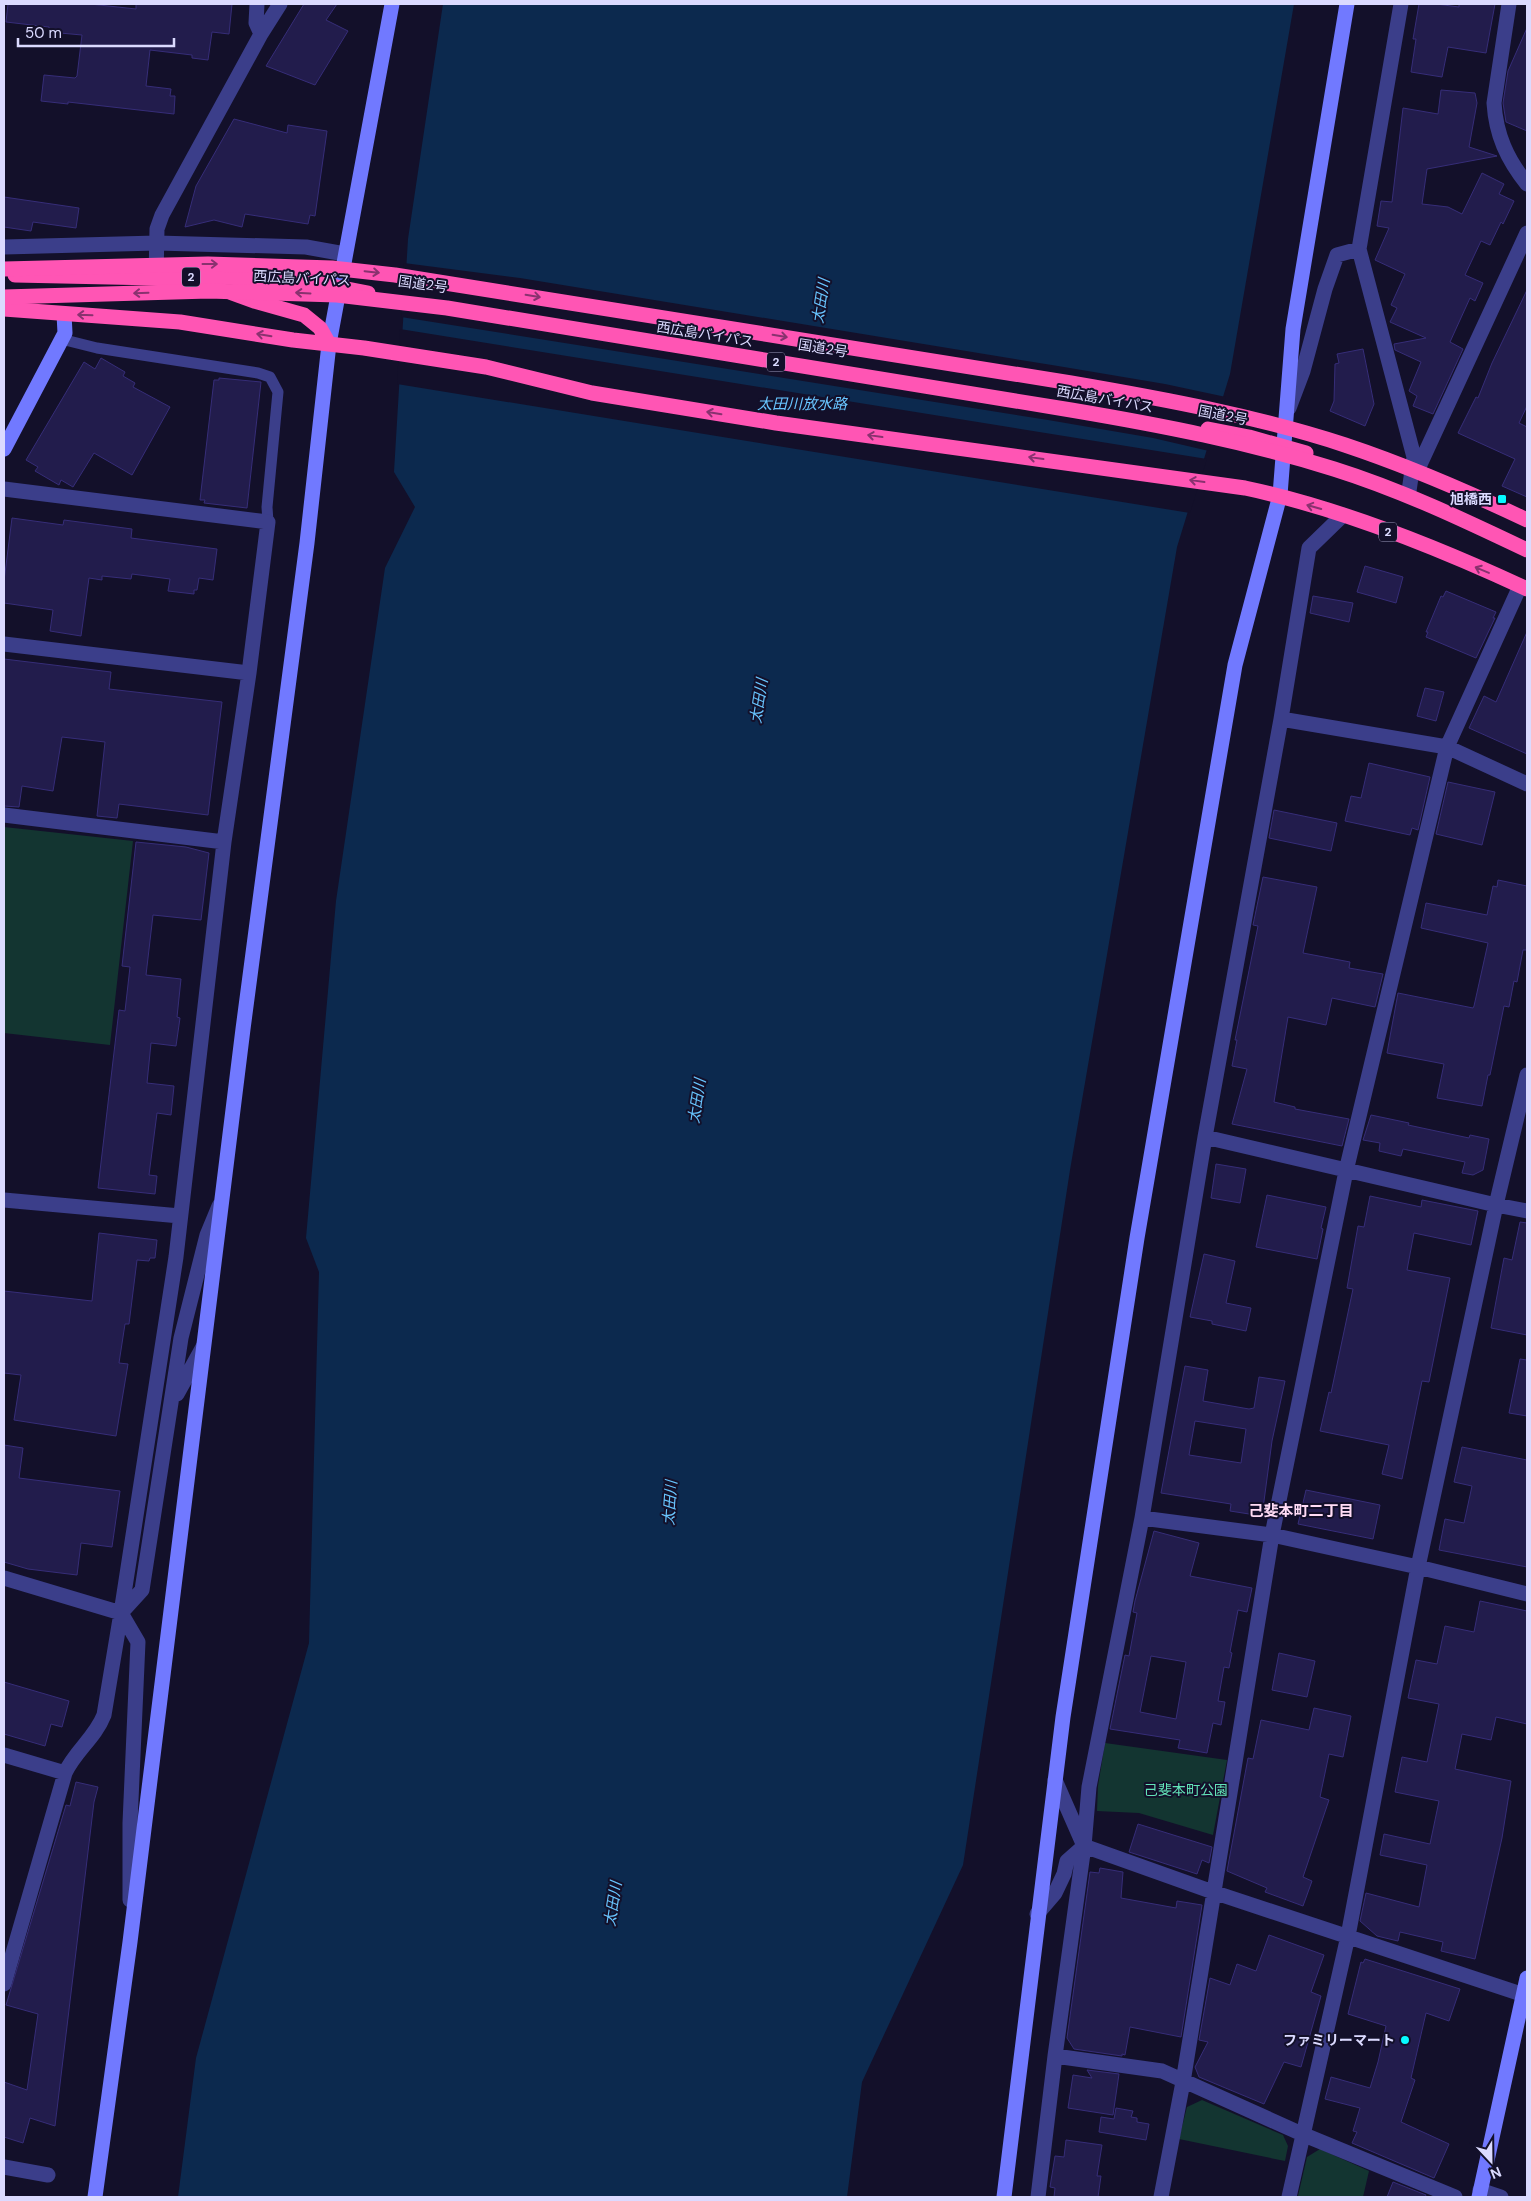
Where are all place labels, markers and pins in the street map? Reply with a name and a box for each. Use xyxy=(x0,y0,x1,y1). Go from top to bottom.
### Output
place label: 旭橋西 xyxy=(1450,490,1492,508)
marker: 旭橋西 xyxy=(1496,493,1508,505)
place label: ファミリーマート xyxy=(1283,2031,1395,2049)
marker: ファミリーマート xyxy=(1399,2034,1411,2046)

